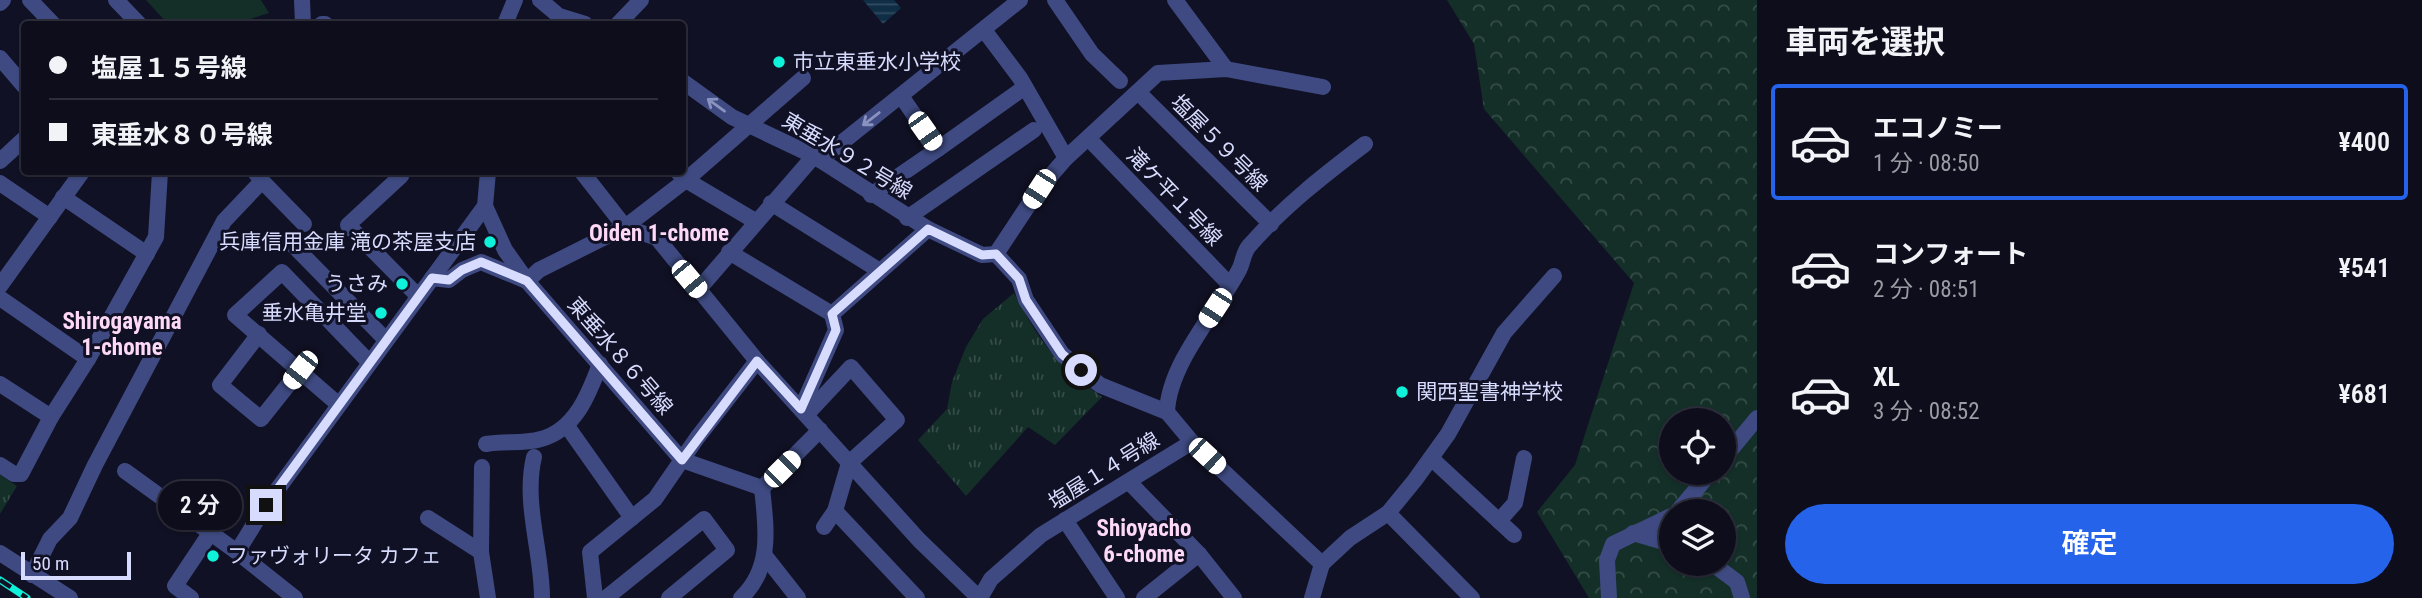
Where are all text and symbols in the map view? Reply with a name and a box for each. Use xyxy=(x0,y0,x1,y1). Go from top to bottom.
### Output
text: 車両を選択 xyxy=(1785,23,1945,61)
place label: 市立東垂水小学校 xyxy=(793,50,961,74)
text: 塩屋１５号線 xyxy=(91,53,247,83)
marker: 市立東垂水小学校 xyxy=(771,54,787,70)
street label: 塩屋５９号線 xyxy=(1166,90,1272,196)
one-way arrow xyxy=(707,98,726,113)
street label: 東垂水９２号線 xyxy=(778,108,916,204)
car xyxy=(905,108,946,154)
icon: car xyxy=(1789,111,1852,174)
one-way arrow xyxy=(863,112,881,127)
text: エコノミー xyxy=(1873,113,2003,143)
text: 東垂水８０号線 xyxy=(91,120,273,150)
text: ¥400 xyxy=(2338,127,2390,157)
street label: 滝ケ平１号線 xyxy=(1122,143,1226,251)
text: 1 分 · 08:50 xyxy=(1873,150,1980,177)
car xyxy=(1019,166,1060,212)
district label: Oiden 1-chome xyxy=(589,220,729,247)
place label: 兵庫信用金庫 滝の茶屋支店 xyxy=(219,230,476,254)
marker: 兵庫信用金庫 滝の茶屋支店 xyxy=(482,234,498,250)
icon: car xyxy=(1789,237,1852,300)
text: コンフォート xyxy=(1873,239,2028,269)
text: ¥541 xyxy=(2338,253,2390,283)
car xyxy=(668,256,711,302)
place label: うさみ xyxy=(325,272,388,296)
marker: うさみ xyxy=(394,276,410,292)
text: 2 分 · 08:51 xyxy=(1873,276,1980,303)
car xyxy=(1195,285,1236,331)
street label: 東垂水８６号線 xyxy=(563,293,677,419)
place label: 垂水亀井堂 xyxy=(262,301,367,325)
marker: 垂水亀井堂 xyxy=(373,305,389,321)
district label: Shirogayama 1-chome xyxy=(62,308,182,361)
car xyxy=(279,347,322,393)
route start xyxy=(1065,354,1097,386)
text: XL xyxy=(1873,362,1900,392)
icon: car xyxy=(1789,363,1852,426)
text: ¥681 xyxy=(2338,379,2390,409)
place label: 関西聖書神学校 xyxy=(1416,380,1563,404)
marker: 関西聖書神学校 xyxy=(1394,384,1410,400)
text: 3 分 · 08:52 xyxy=(1873,398,1980,425)
map controls xyxy=(1659,408,1736,576)
button: locate xyxy=(1659,408,1736,485)
street label: 塩屋１４号線 xyxy=(1044,427,1164,515)
car xyxy=(1185,434,1230,478)
car xyxy=(760,447,805,491)
callout: 2 分 xyxy=(158,480,242,530)
route end xyxy=(250,489,282,521)
text: 2 分 xyxy=(180,492,220,519)
button: layers xyxy=(1659,499,1736,576)
button: 確定 xyxy=(1785,504,2394,584)
district label: Shioyacho 6-chome xyxy=(1096,515,1192,568)
place label: ファヴォリータ カフェ xyxy=(227,544,442,568)
marker: ファヴォリータ カフェ xyxy=(205,548,221,564)
scale bar xyxy=(21,549,131,581)
text: 50 m xyxy=(32,552,69,575)

